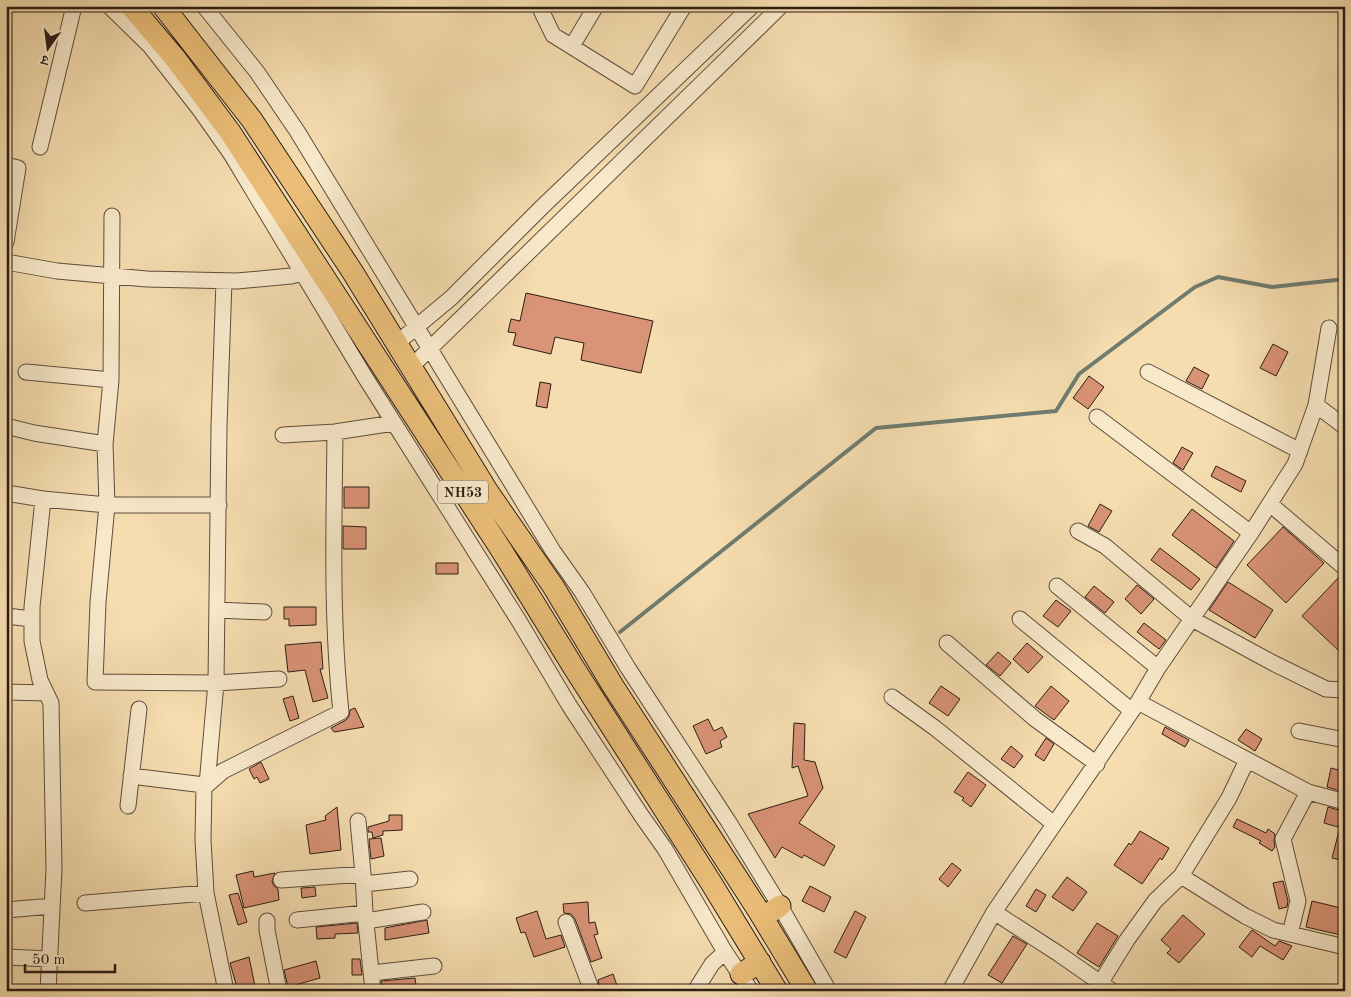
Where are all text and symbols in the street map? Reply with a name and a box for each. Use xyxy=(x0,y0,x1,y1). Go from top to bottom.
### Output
north arrow xyxy=(22,22,72,72)
text: उ xyxy=(39,52,51,68)
road number: NH53 xyxy=(438,481,488,504)
scale bar xyxy=(25,942,115,974)
text: 50 m xyxy=(32,953,66,968)

